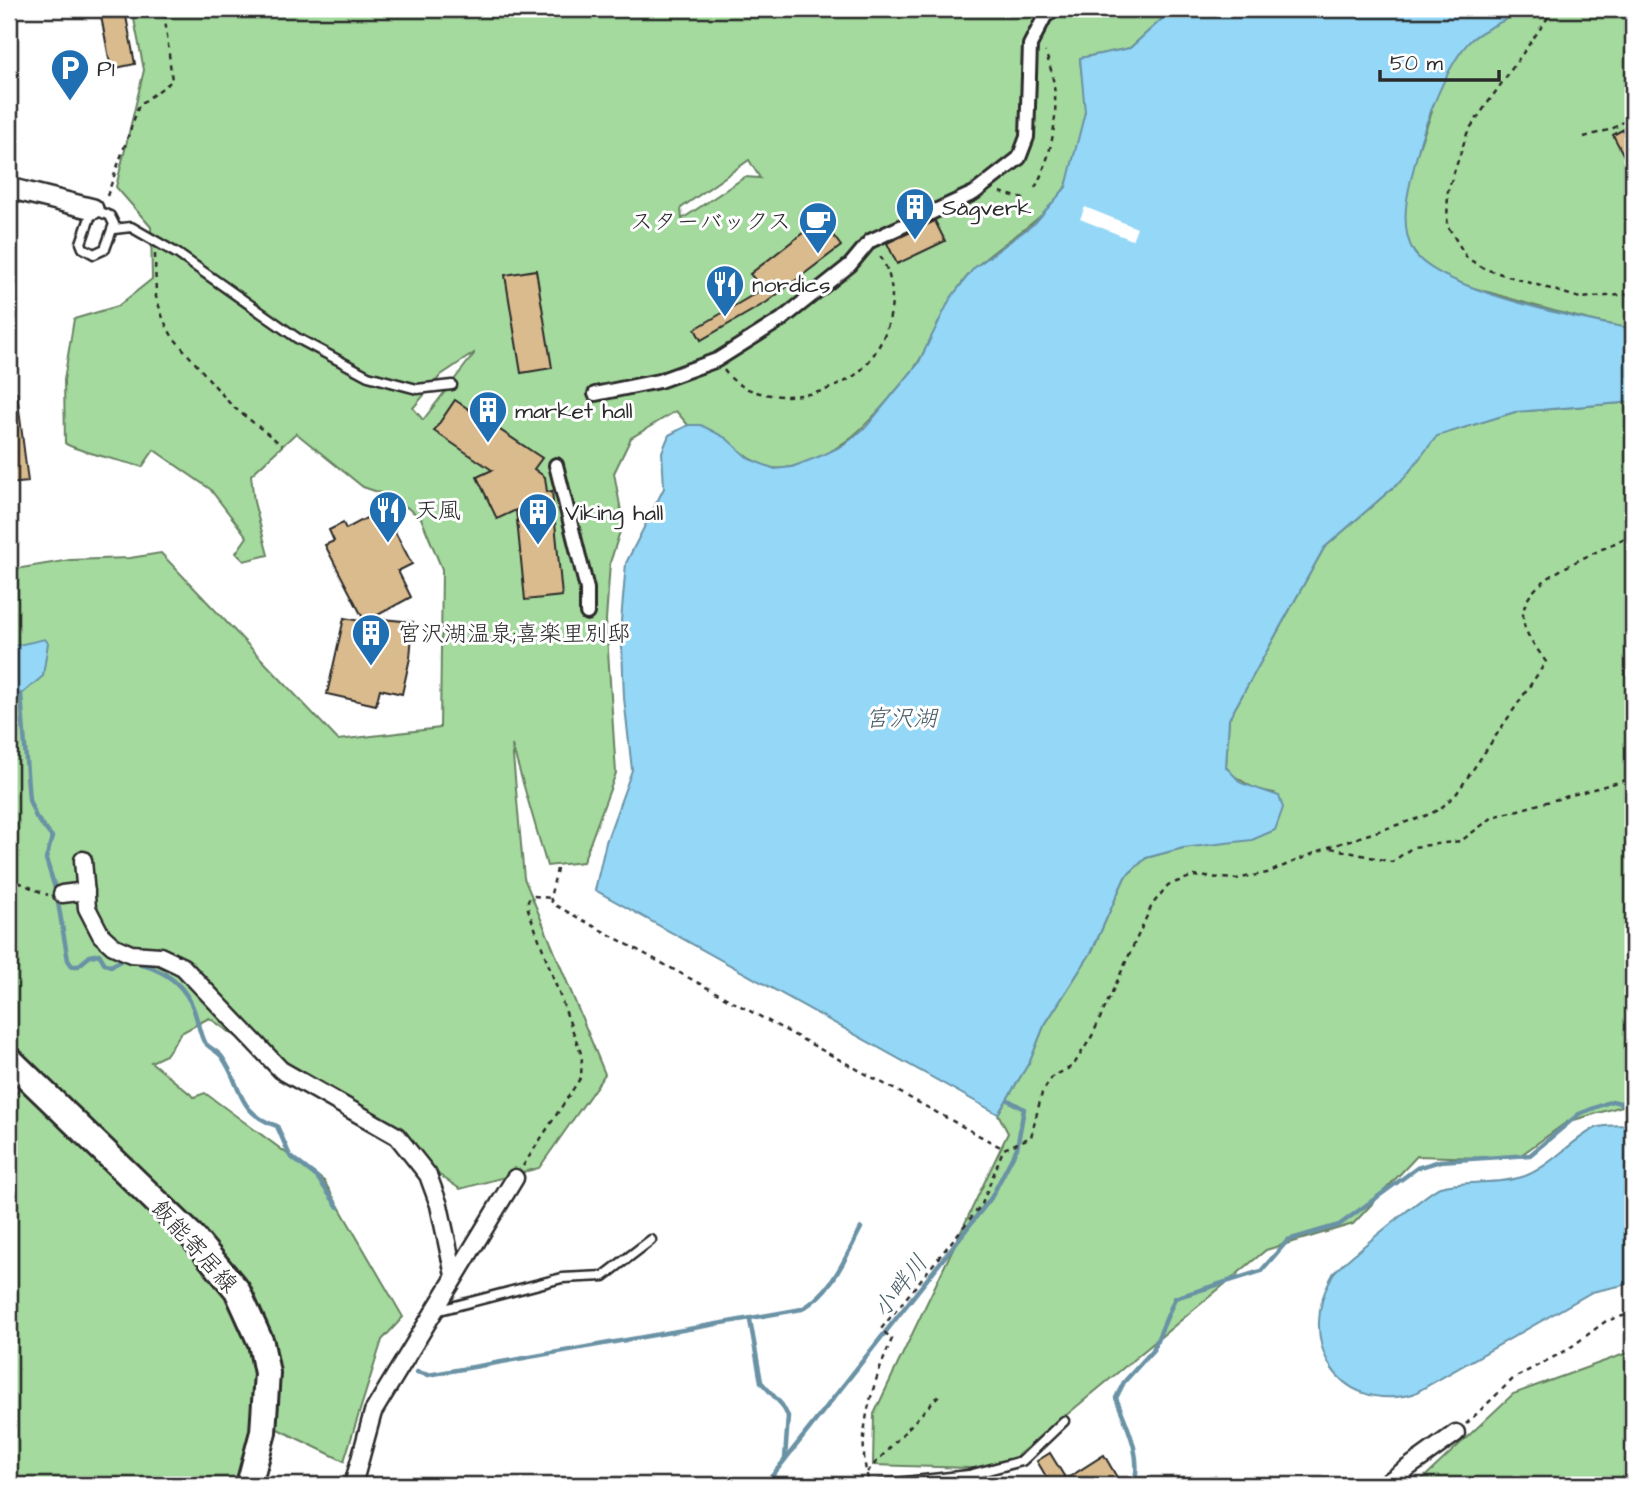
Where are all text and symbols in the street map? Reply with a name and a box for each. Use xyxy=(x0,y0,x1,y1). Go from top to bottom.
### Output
scale bar xyxy=(1380,38,1498,82)
parking icon: P1 xyxy=(49,47,91,102)
text: 50 m xyxy=(1390,49,1444,78)
place label: P1 xyxy=(97,53,115,85)
building icon: Sågverk xyxy=(894,186,936,241)
place label: Sågverk xyxy=(942,192,1032,225)
cafe icon: スターバックス xyxy=(797,200,839,255)
place label: スターバックス xyxy=(630,206,791,238)
restaurant icon: nordics xyxy=(704,263,746,318)
place label: nordics xyxy=(752,269,831,301)
building icon: market hall xyxy=(467,389,509,444)
place label: market hall xyxy=(515,395,633,427)
restaurant icon: 天風 xyxy=(367,489,409,544)
building icon: Viking hall xyxy=(517,491,559,546)
place label: 天風 xyxy=(415,495,461,527)
place label: Viking hall xyxy=(565,497,663,530)
building icon: 宮沢湖温泉;喜楽里別邸 xyxy=(350,612,392,667)
place label: 宮沢湖温泉;喜楽里別邸 xyxy=(398,618,631,650)
water label: 宮沢湖 xyxy=(865,702,939,736)
street label: 飯能寄居線 xyxy=(144,1193,245,1300)
water label: 小畔川 xyxy=(865,1248,936,1325)

